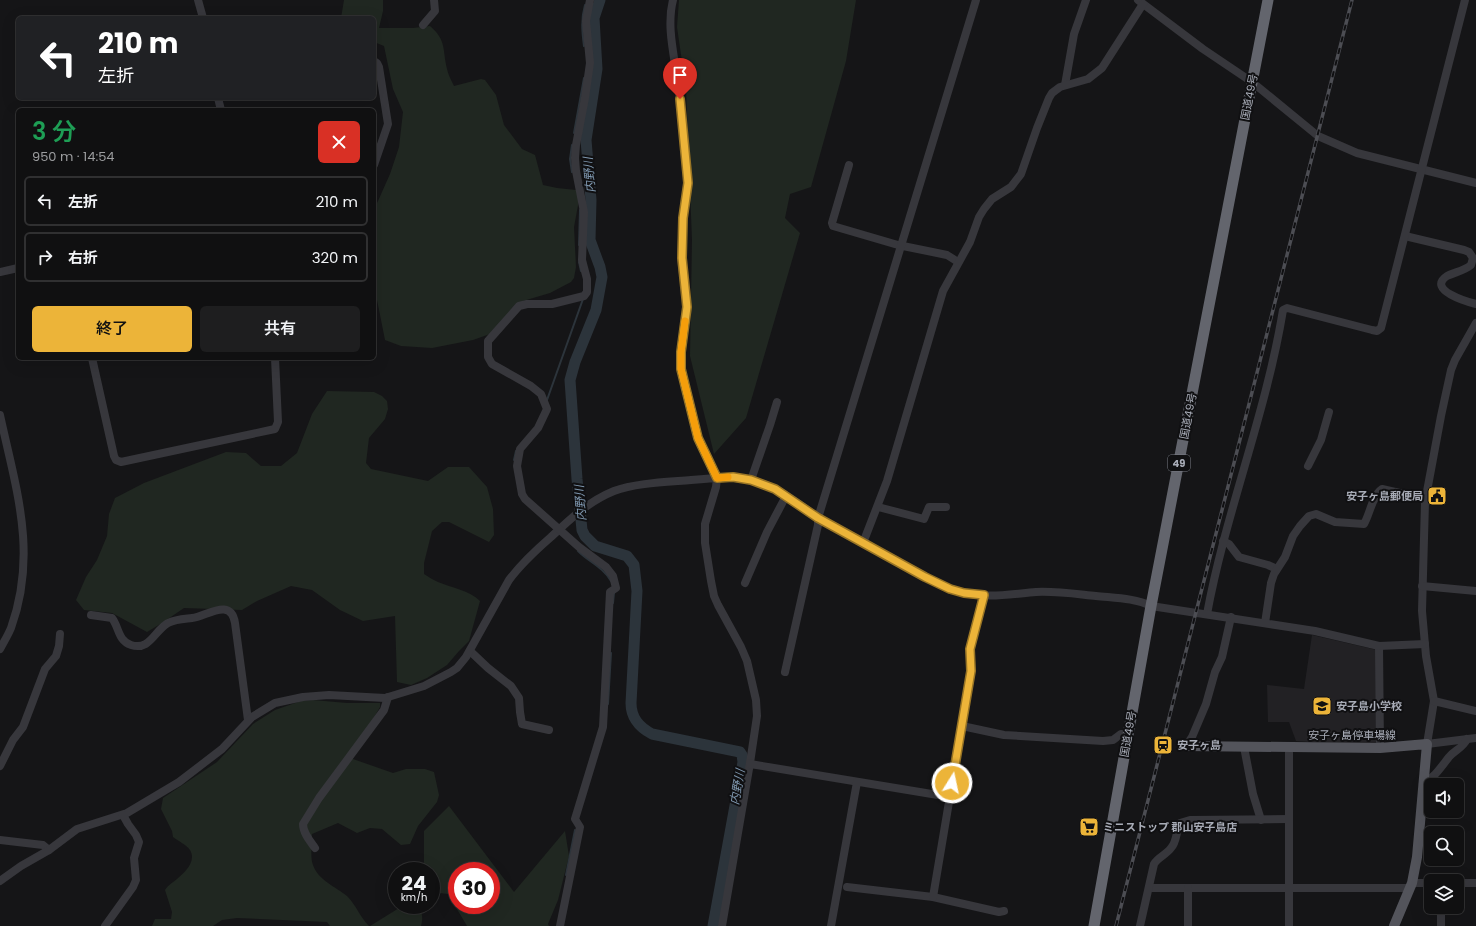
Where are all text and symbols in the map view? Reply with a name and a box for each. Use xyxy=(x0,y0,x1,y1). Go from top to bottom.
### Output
text: 210 m xyxy=(98,24,178,63)
icon: left xyxy=(32,32,84,84)
pin xyxy=(663,58,697,99)
text: 左折 xyxy=(98,63,134,88)
icon: arrive xyxy=(669,64,691,86)
street label: 国道49号 xyxy=(1237,72,1261,122)
text: 3 分 xyxy=(32,115,76,148)
button: close xyxy=(318,121,360,163)
text: 950 m · 14:54 xyxy=(32,147,115,166)
water label: 内野川 xyxy=(579,154,599,194)
icon: left xyxy=(34,190,56,212)
text: 左折 xyxy=(68,191,98,212)
text: 210 m xyxy=(316,191,358,212)
icon: right xyxy=(34,246,56,268)
text: 右折 xyxy=(68,247,98,268)
text: 320 m xyxy=(312,247,358,268)
button: 終了 xyxy=(32,306,192,352)
button: 共有 xyxy=(200,306,360,352)
street label: 国道49号 xyxy=(1176,391,1200,441)
road number: 49 xyxy=(1168,455,1190,471)
water label: 内野川 xyxy=(570,482,590,522)
public building icon: 安子ヶ島郵便局 xyxy=(1426,485,1448,507)
place label: 安子ヶ島郵便局 xyxy=(1346,488,1423,504)
school or university icon: 安子島小学校 xyxy=(1311,695,1333,717)
place label: 安子島小学校 xyxy=(1336,698,1402,714)
street label: 国道49号 xyxy=(1116,710,1140,758)
street label: 安子ヶ島停車場線 xyxy=(1308,727,1396,743)
station icon: 安子ヶ島 xyxy=(1152,734,1174,756)
place label: 安子ヶ島 xyxy=(1177,737,1221,753)
position arrow xyxy=(931,762,973,804)
water label: 内野川 xyxy=(726,766,749,806)
map controls xyxy=(1424,778,1464,914)
button: sound xyxy=(1424,778,1464,818)
supermarket icon: ミニストップ 郡山安子島店 xyxy=(1078,816,1100,838)
place label: ミニストップ 郡山安子島店 xyxy=(1103,819,1237,835)
button: search xyxy=(1424,826,1464,866)
speed limit sign: 30 xyxy=(448,862,500,914)
text: 24 xyxy=(402,869,426,897)
button: layers xyxy=(1424,874,1464,914)
text: km/h xyxy=(401,890,427,905)

